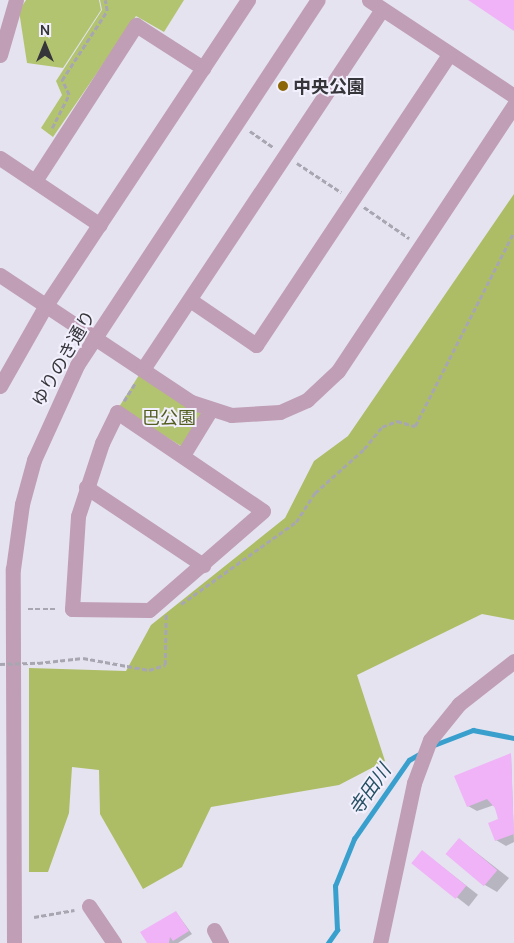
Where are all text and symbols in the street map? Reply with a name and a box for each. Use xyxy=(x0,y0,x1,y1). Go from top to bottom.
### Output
north arrow xyxy=(20,20,70,70)
text: N xyxy=(40,20,50,39)
place label: 中央公園 xyxy=(293,75,365,97)
marker: 中央公園 xyxy=(277,80,289,92)
street label: ゆりのき通り xyxy=(27,306,99,410)
park label: 巴公園 xyxy=(142,406,196,428)
water label: 寺田川 xyxy=(344,760,396,820)

